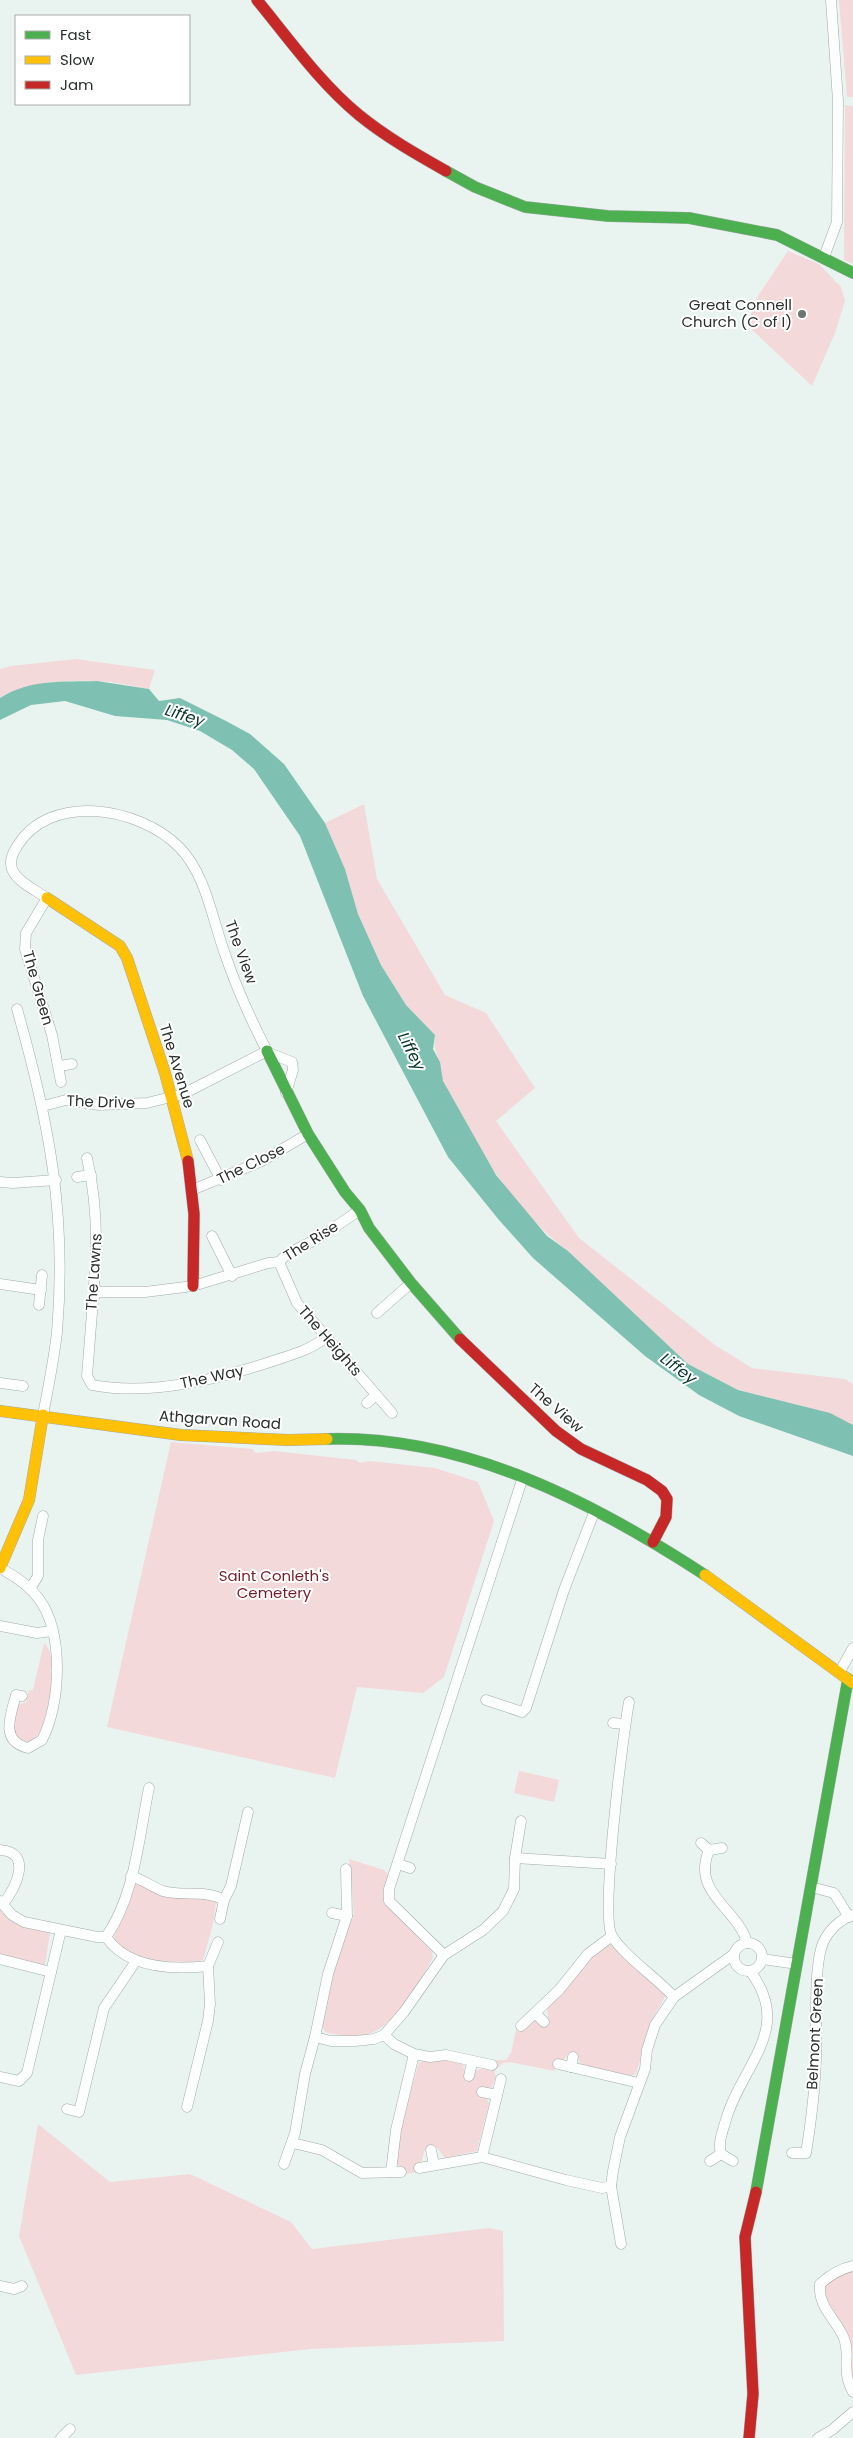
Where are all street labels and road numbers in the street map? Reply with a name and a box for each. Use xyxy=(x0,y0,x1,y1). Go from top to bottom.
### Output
street label: The View xyxy=(220,917,263,987)
street label: The Green xyxy=(18,948,59,1028)
street label: The Avenue xyxy=(155,1021,200,1111)
street label: The Drive xyxy=(66,1090,136,1113)
street label: The Close xyxy=(213,1138,288,1189)
street label: The Rise xyxy=(279,1216,342,1266)
street label: The Lawns xyxy=(80,1232,107,1311)
street label: The Heights xyxy=(294,1301,367,1381)
street label: The Way xyxy=(178,1359,246,1393)
street label: The View xyxy=(524,1378,589,1438)
street label: Athgarvan Road xyxy=(158,1405,282,1434)
street label: Belmont Green xyxy=(801,1978,828,2090)

